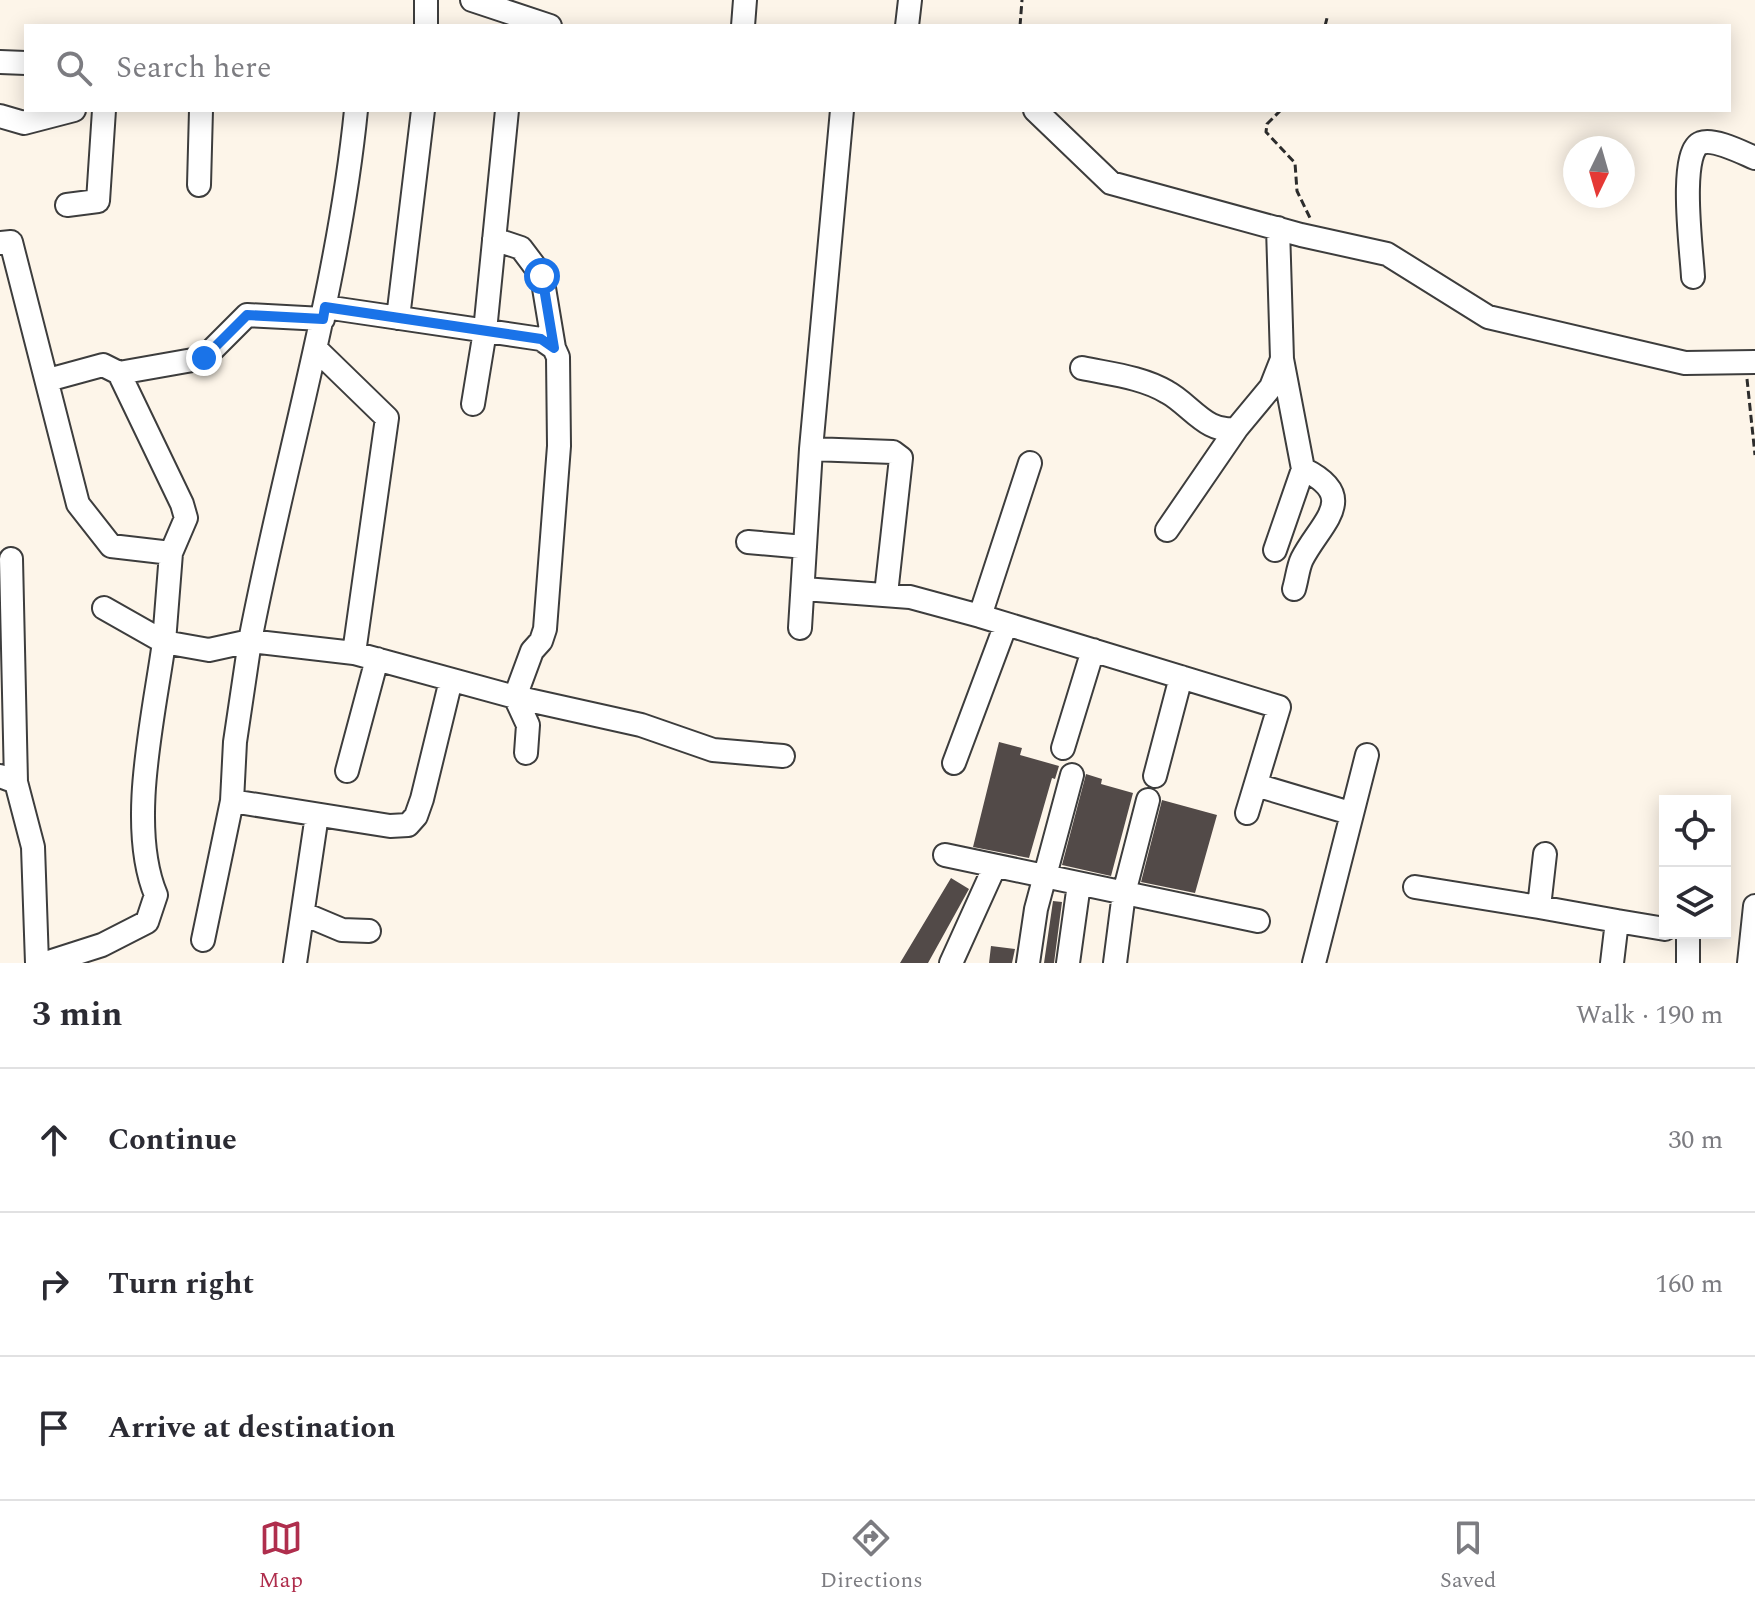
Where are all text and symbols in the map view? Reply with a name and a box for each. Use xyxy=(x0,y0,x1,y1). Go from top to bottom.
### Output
search box xyxy=(24,24,1731,112)
text: Search here xyxy=(116,45,272,91)
icon: search xyxy=(52,46,96,90)
north arrow xyxy=(1563,136,1635,208)
route start xyxy=(524,258,560,294)
route end xyxy=(186,340,222,376)
map controls xyxy=(1659,795,1731,939)
button: locate xyxy=(1659,795,1731,867)
button: layers xyxy=(1659,867,1731,939)
text: 3 min xyxy=(32,989,122,1041)
text: Walk · 190 m xyxy=(1576,995,1723,1035)
text: Continue xyxy=(108,1117,237,1163)
icon: ahead xyxy=(32,1118,76,1162)
text: 30 m xyxy=(1668,1120,1723,1160)
text: Turn right xyxy=(108,1261,254,1307)
icon: right xyxy=(32,1262,76,1306)
text: 160 m xyxy=(1655,1264,1723,1304)
text: Arrive at destination xyxy=(108,1405,395,1451)
icon: arrive xyxy=(32,1406,76,1450)
tab: Map xyxy=(259,1516,303,1597)
tab: Directions xyxy=(820,1516,923,1597)
tab: Saved xyxy=(1440,1516,1496,1597)

